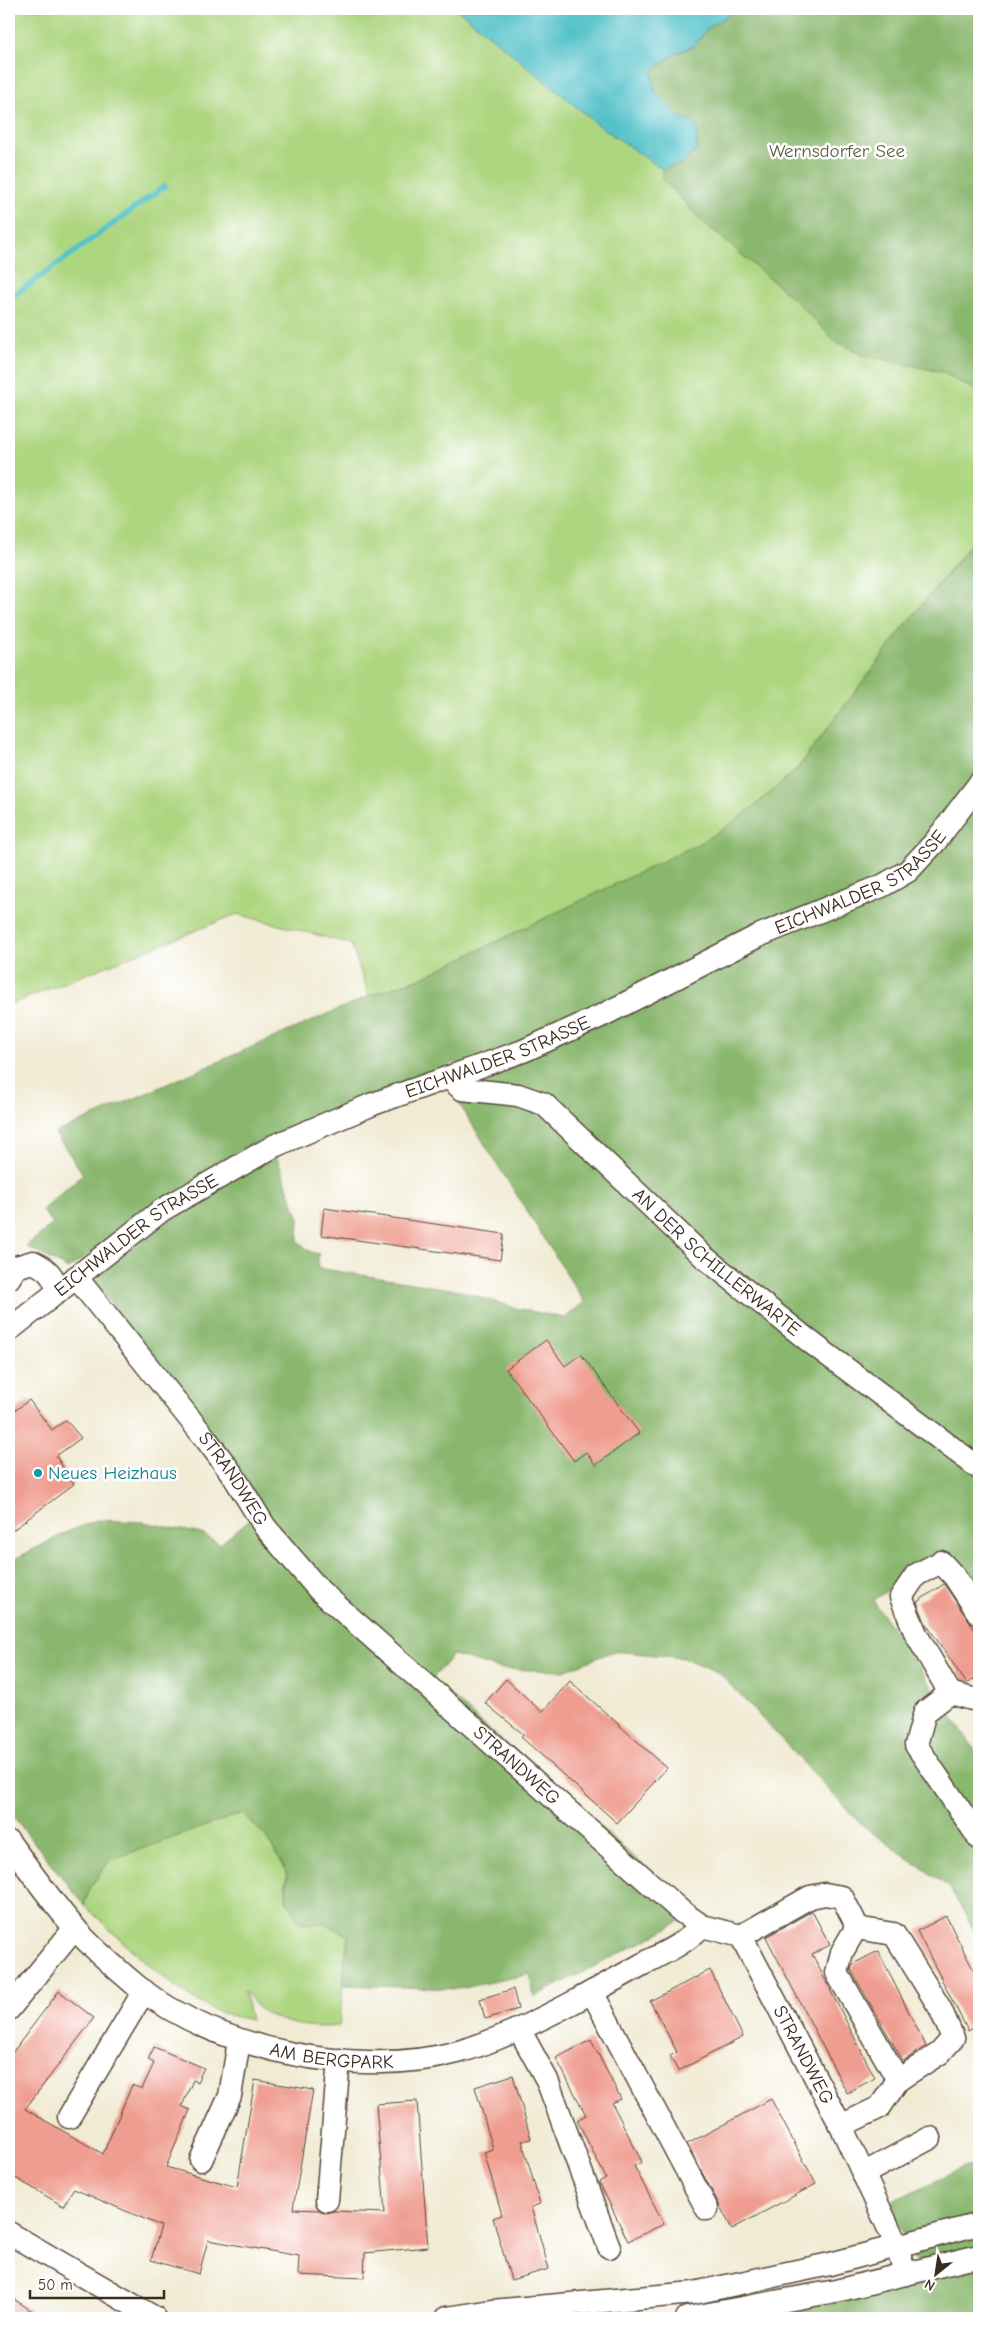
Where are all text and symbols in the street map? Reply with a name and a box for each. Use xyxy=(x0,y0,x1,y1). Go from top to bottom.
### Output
park label: Wernsdorfer See xyxy=(769,140,905,162)
street label: EICHWALDER STRASSE xyxy=(772,826,951,939)
street label: EICHWALDER STRASSE xyxy=(402,1011,593,1103)
street label: EICHWALDER STRASSE xyxy=(50,1169,222,1301)
street label: AN DER SCHILLERWARTE xyxy=(628,1183,805,1341)
street label: STRANDWEG xyxy=(194,1428,272,1530)
place label: Neues Heizhaus xyxy=(48,1462,177,1484)
marker: Neues Heizhaus xyxy=(32,1467,44,1479)
street label: STRANDWEG xyxy=(469,1721,564,1809)
street label: STRANDWEG xyxy=(769,2002,839,2108)
street label: AM BERGPARK xyxy=(268,2038,394,2073)
north arrow xyxy=(910,2250,960,2300)
scale bar xyxy=(30,2267,164,2299)
text: N xyxy=(922,2275,938,2294)
text: 50 m xyxy=(38,2276,73,2294)

